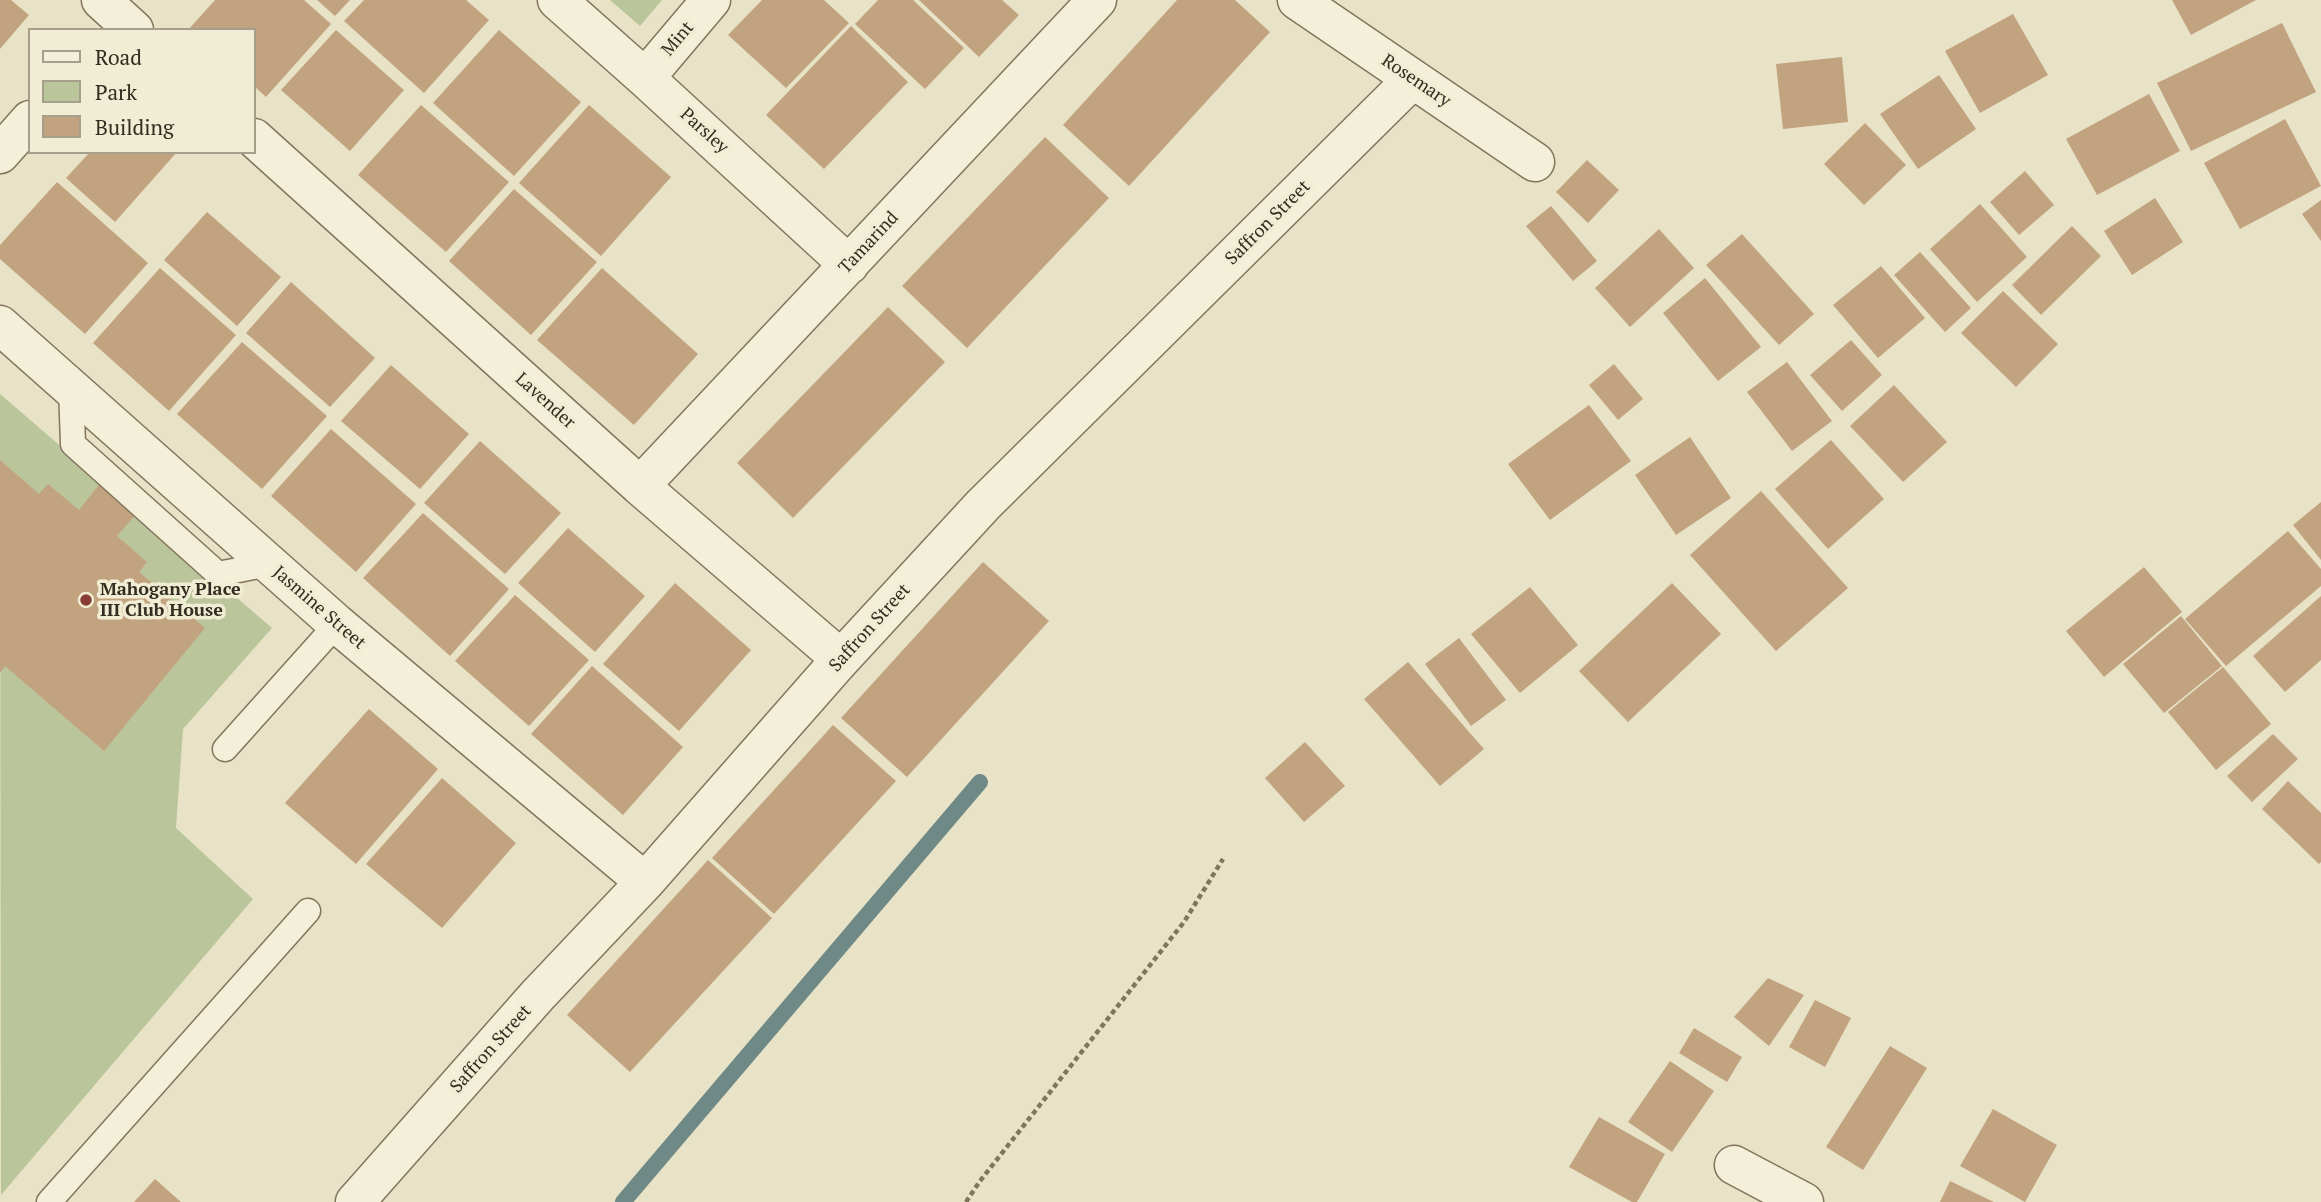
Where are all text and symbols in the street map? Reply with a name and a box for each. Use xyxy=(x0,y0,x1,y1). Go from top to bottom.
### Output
street label: Mint xyxy=(657,17,699,61)
legend xyxy=(28,28,256,154)
text: Road xyxy=(95,43,142,71)
street label: Rosemary xyxy=(1377,50,1455,112)
text: Park xyxy=(95,78,137,106)
street label: Parsley xyxy=(675,104,733,158)
text: Building xyxy=(95,113,174,141)
street label: Saffron Street xyxy=(1221,176,1315,270)
street label: Tamarind xyxy=(835,207,903,279)
street label: Lavender xyxy=(510,368,580,434)
street label: Jasmine Street xyxy=(268,562,370,654)
place label: Mahogany Place III Club House xyxy=(100,579,241,622)
street label: Saffron Street xyxy=(825,580,915,676)
marker: Mahogany Place III Club House xyxy=(78,592,94,608)
street label: Saffron Street xyxy=(446,1001,536,1097)

